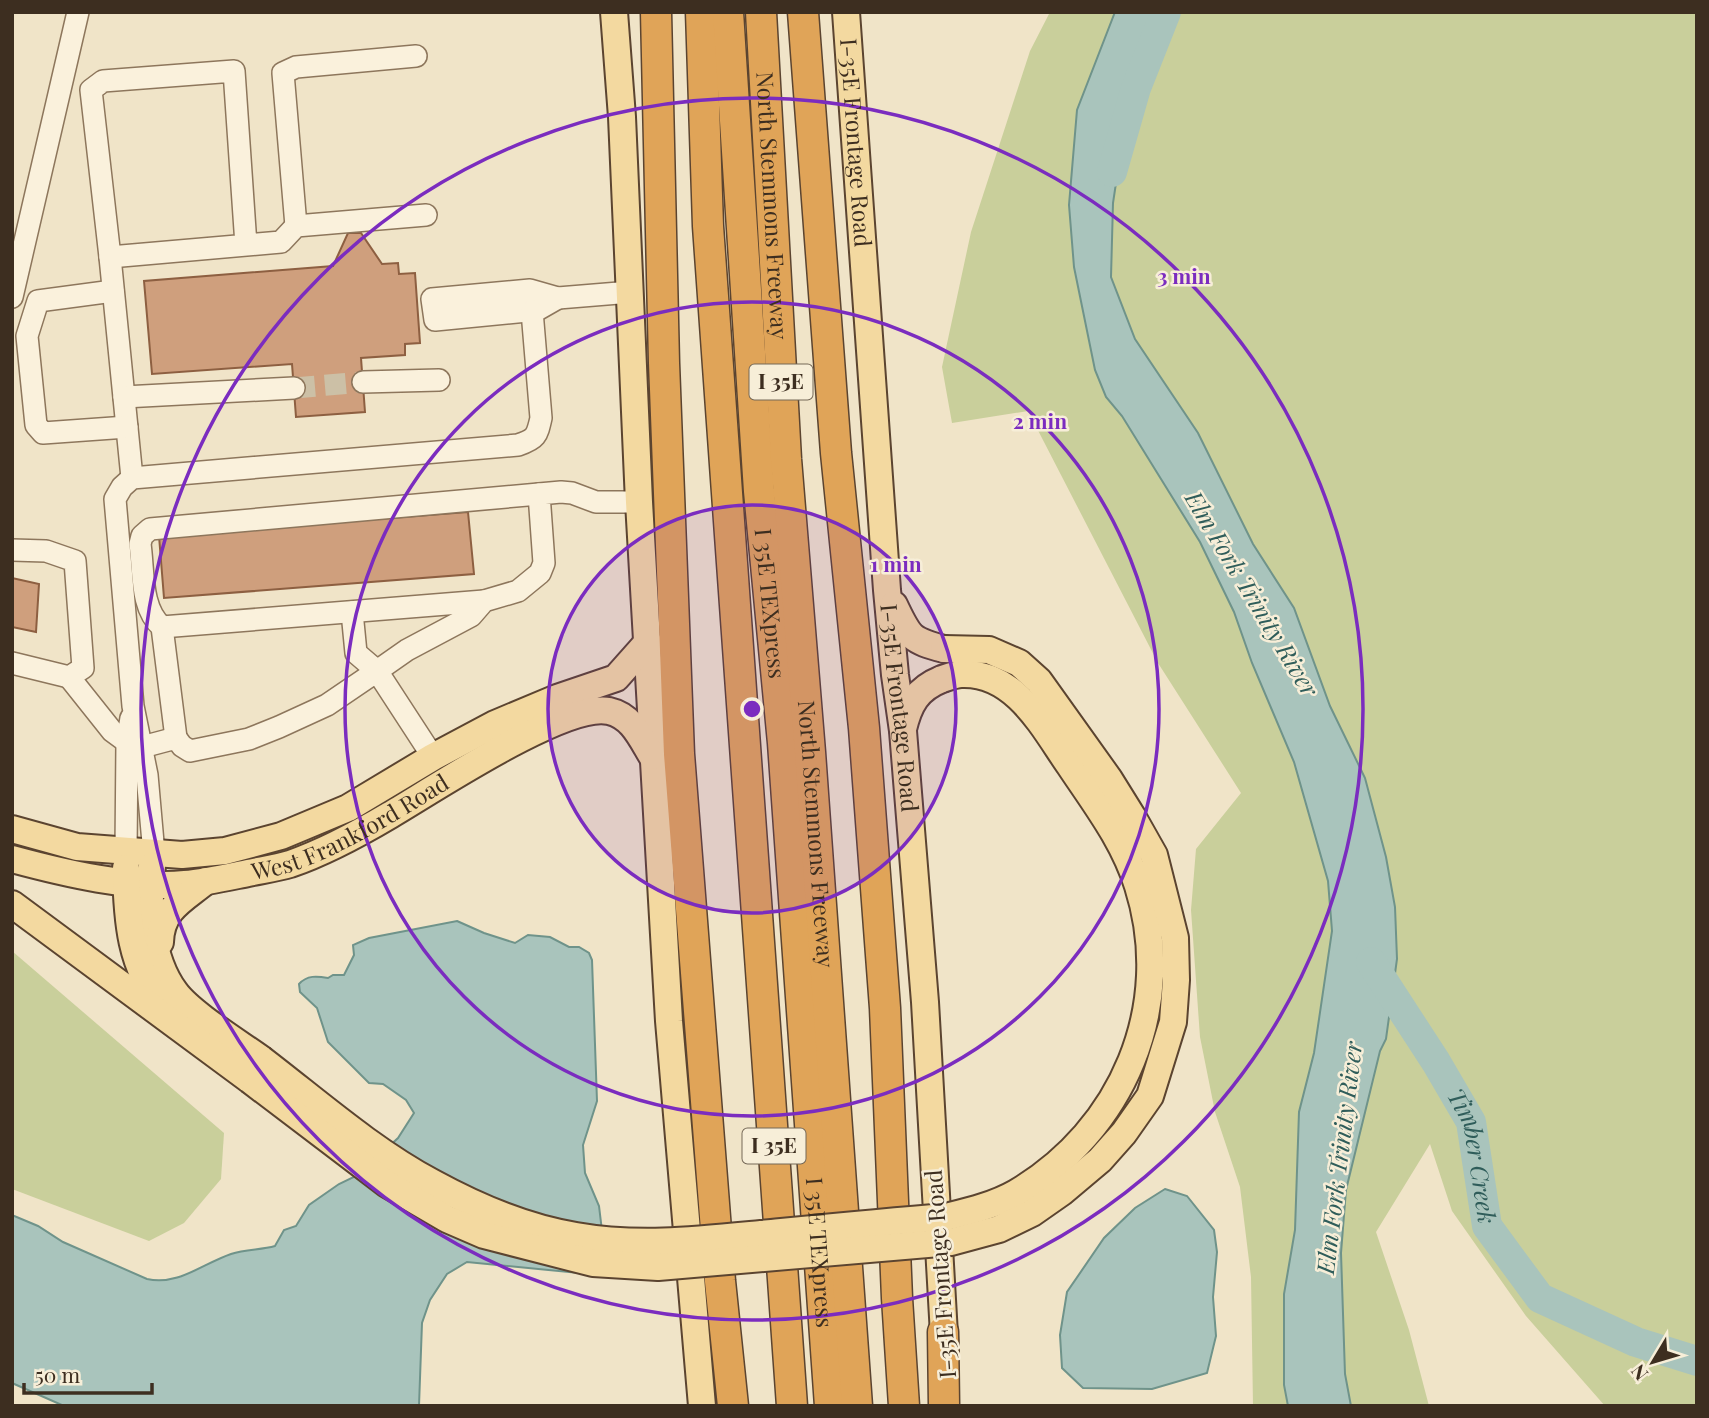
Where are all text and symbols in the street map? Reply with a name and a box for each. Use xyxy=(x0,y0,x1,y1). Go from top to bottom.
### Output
street label: I-35E Frontage Road xyxy=(834,37,880,248)
street label: North Stemmons Freeway xyxy=(750,71,796,341)
text: 3 min xyxy=(1157,261,1211,289)
road number: I 35E xyxy=(750,364,812,400)
text: 2 min xyxy=(1013,406,1067,434)
water label: Elm Fork Trinity River xyxy=(1178,484,1327,702)
street label: I 35E TEXpress xyxy=(749,527,794,680)
text: 1 min xyxy=(870,549,922,577)
street label: I-35E Frontage Road xyxy=(874,602,927,813)
centre of rings xyxy=(740,697,764,721)
street label: North Stemmons Freeway xyxy=(792,699,842,969)
street label: West Frankford Road xyxy=(248,766,454,886)
water label: Elm Fork Trinity River xyxy=(1308,1039,1368,1277)
water label: Timber Creek xyxy=(1441,1082,1504,1226)
road number: I 35E xyxy=(742,1128,806,1164)
street label: I-35E Frontage Road xyxy=(917,1169,962,1379)
street label: I 35E TEXpress xyxy=(800,1176,841,1329)
north arrow xyxy=(1618,1327,1688,1397)
scale bar xyxy=(24,1352,152,1396)
text: N xyxy=(1624,1359,1653,1386)
text: 50 m xyxy=(35,1360,81,1388)

